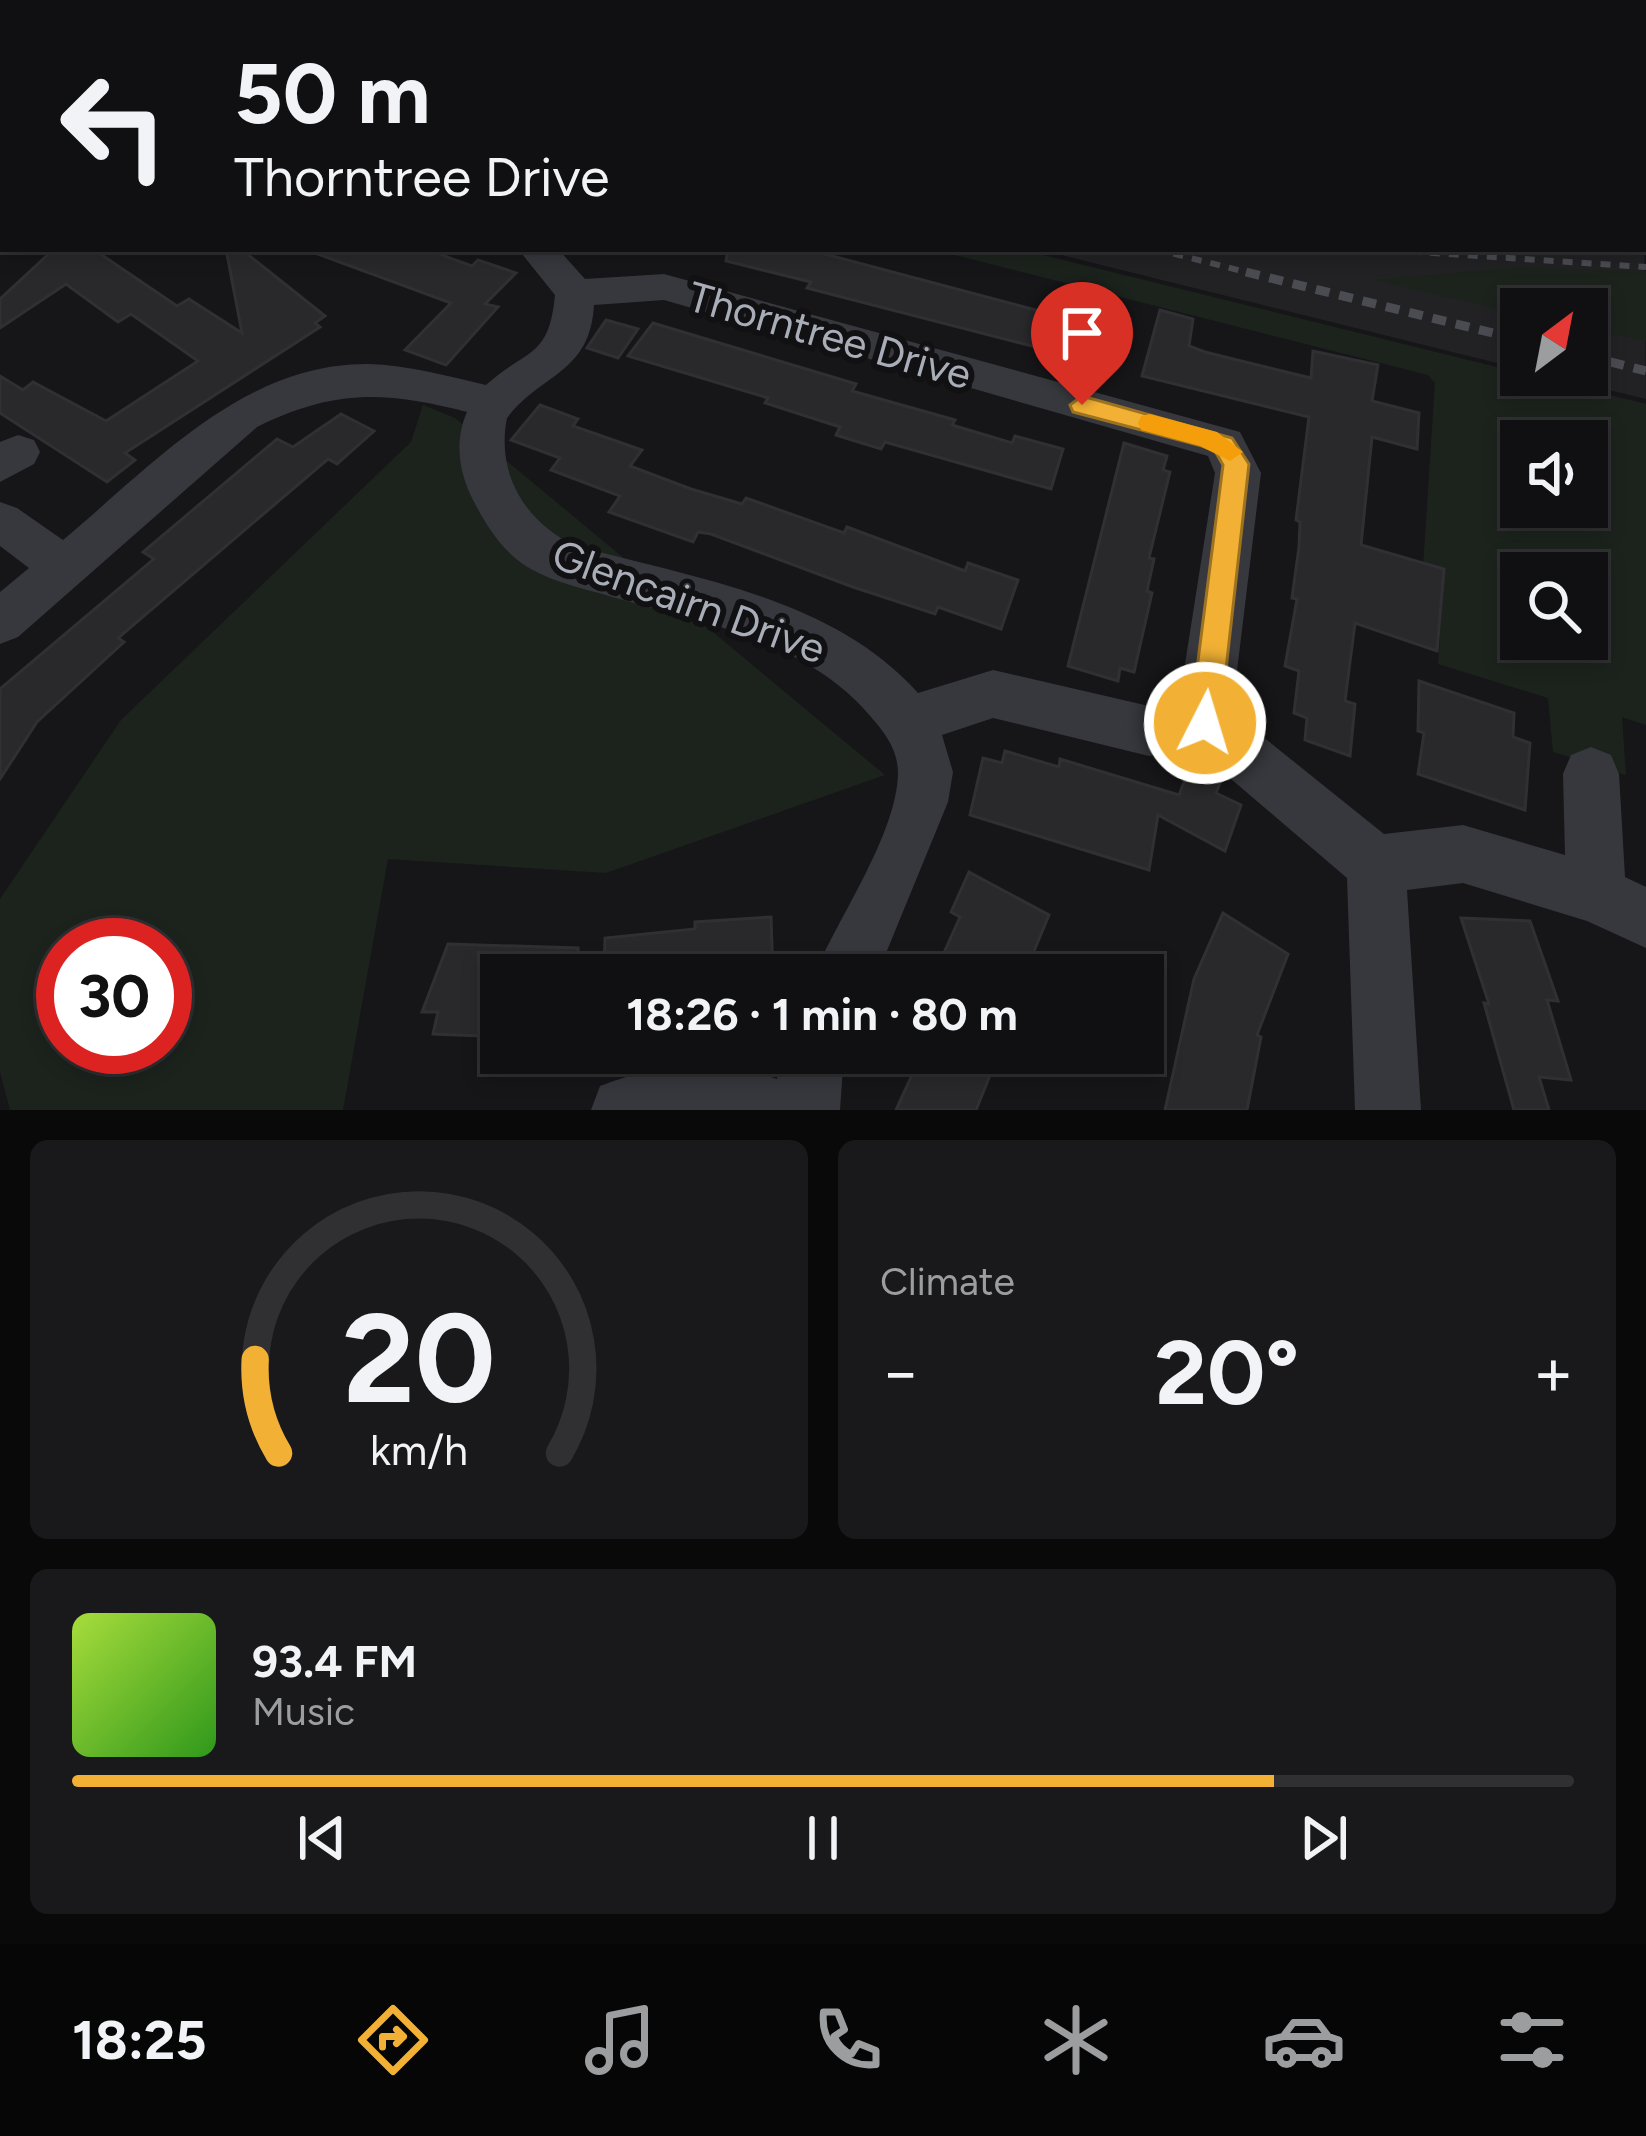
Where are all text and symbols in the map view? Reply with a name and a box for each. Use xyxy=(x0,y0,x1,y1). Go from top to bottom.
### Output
text: 50 m xyxy=(234,43,430,144)
icon: left xyxy=(36,48,192,204)
text: Thorntree Drive xyxy=(234,145,609,210)
street label: Thorntree Drive xyxy=(682,271,977,400)
pin xyxy=(1031,282,1133,405)
north arrow xyxy=(1500,288,1608,396)
map controls xyxy=(1500,288,1608,660)
icon: arrive xyxy=(1049,300,1115,366)
button: sound xyxy=(1500,420,1608,528)
street label: Glencairn Drive xyxy=(545,529,832,674)
button: search xyxy=(1500,552,1608,660)
position arrow xyxy=(1142,660,1268,786)
speed limit sign: 30 xyxy=(36,918,192,1074)
text: 18:26 · 1 min · 80 m xyxy=(626,987,1018,1041)
text: Climate xyxy=(880,1258,1015,1305)
text: 20 xyxy=(342,1283,496,1433)
text: 20° xyxy=(1155,1318,1299,1427)
text: − xyxy=(880,1332,921,1412)
text: + xyxy=(1533,1332,1574,1412)
text: km/h xyxy=(370,1423,468,1475)
text: 93.4 FM xyxy=(252,1634,417,1688)
text: Music xyxy=(252,1688,355,1735)
icon: previous xyxy=(289,1805,355,1871)
icon: pause xyxy=(790,1805,856,1871)
icon: next xyxy=(1291,1805,1357,1871)
icon: directions xyxy=(351,1998,435,2082)
icon: music xyxy=(578,1998,662,2082)
icon: phone xyxy=(806,1998,890,2082)
icon: climate xyxy=(1034,1998,1118,2082)
icon: car xyxy=(1262,1998,1346,2082)
icon: filters xyxy=(1490,1998,1574,2082)
text: 18:25 xyxy=(72,2008,207,2073)

